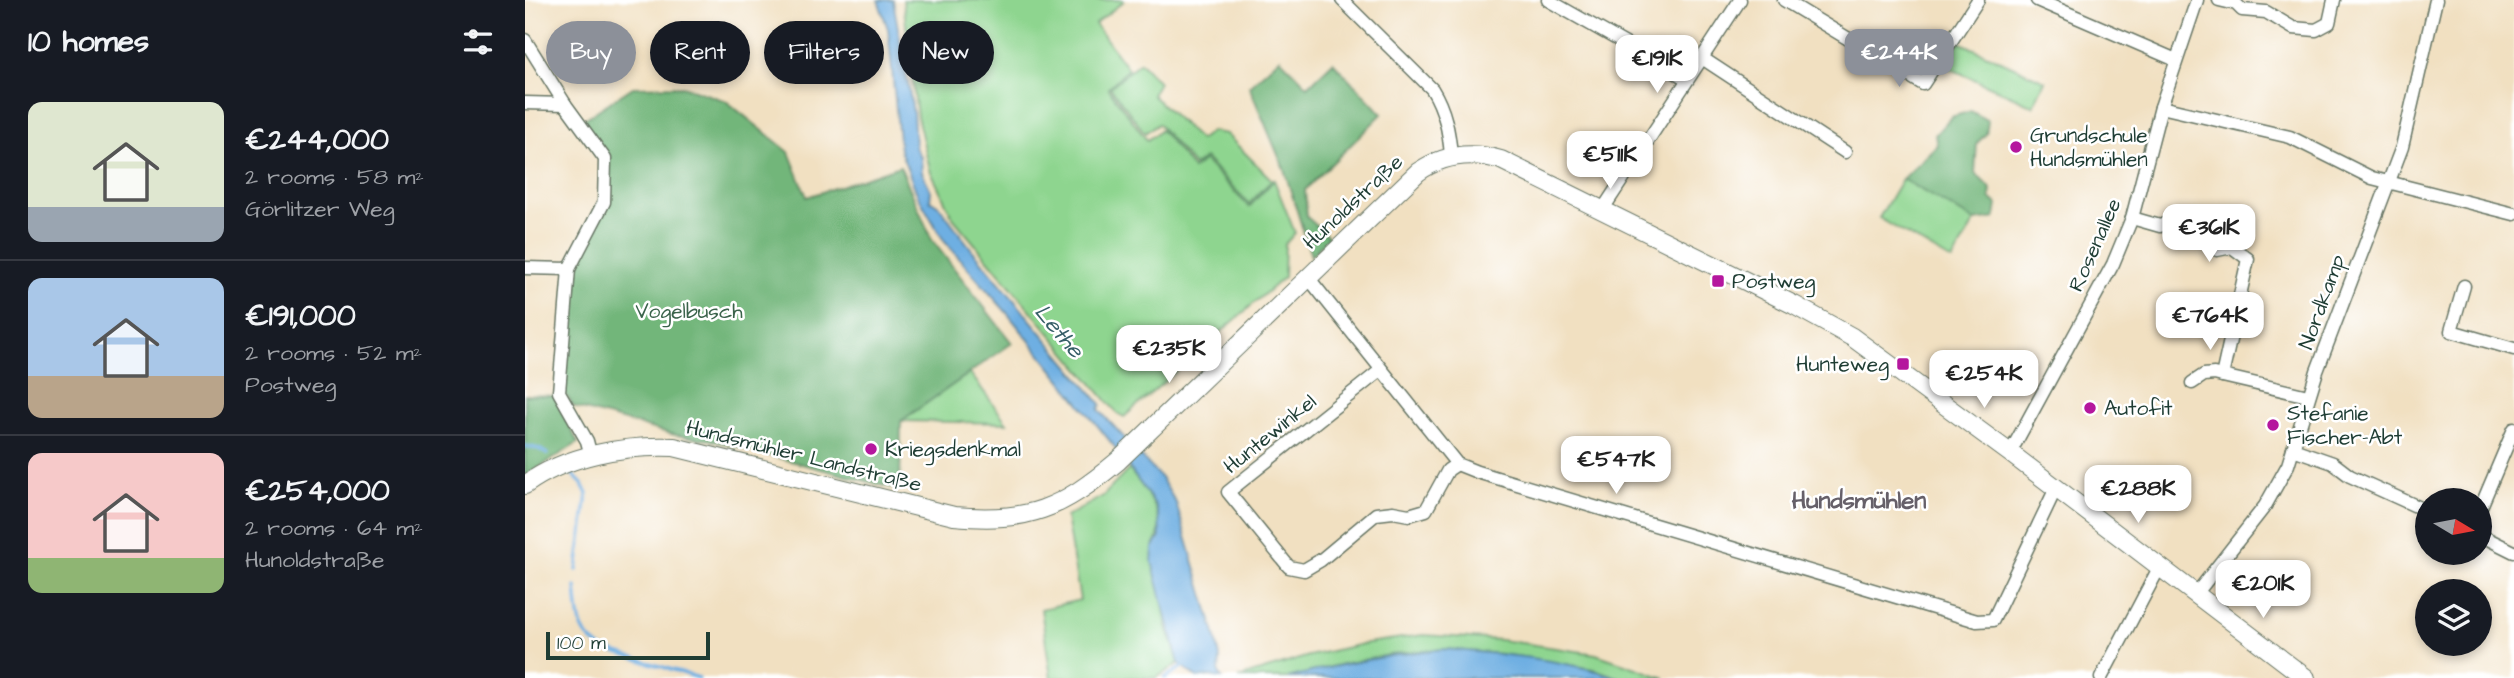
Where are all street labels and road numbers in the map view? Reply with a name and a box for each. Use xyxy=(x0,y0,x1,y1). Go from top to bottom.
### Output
street label: Hunoldstraße xyxy=(1297,148,1409,256)
street label: Rosenallee xyxy=(2062,194,2128,296)
street label: Nordkamp xyxy=(2291,250,2354,354)
street label: Huntewinkel xyxy=(1217,388,1323,480)
street label: Hundsmühler Landstraße xyxy=(683,413,925,499)

